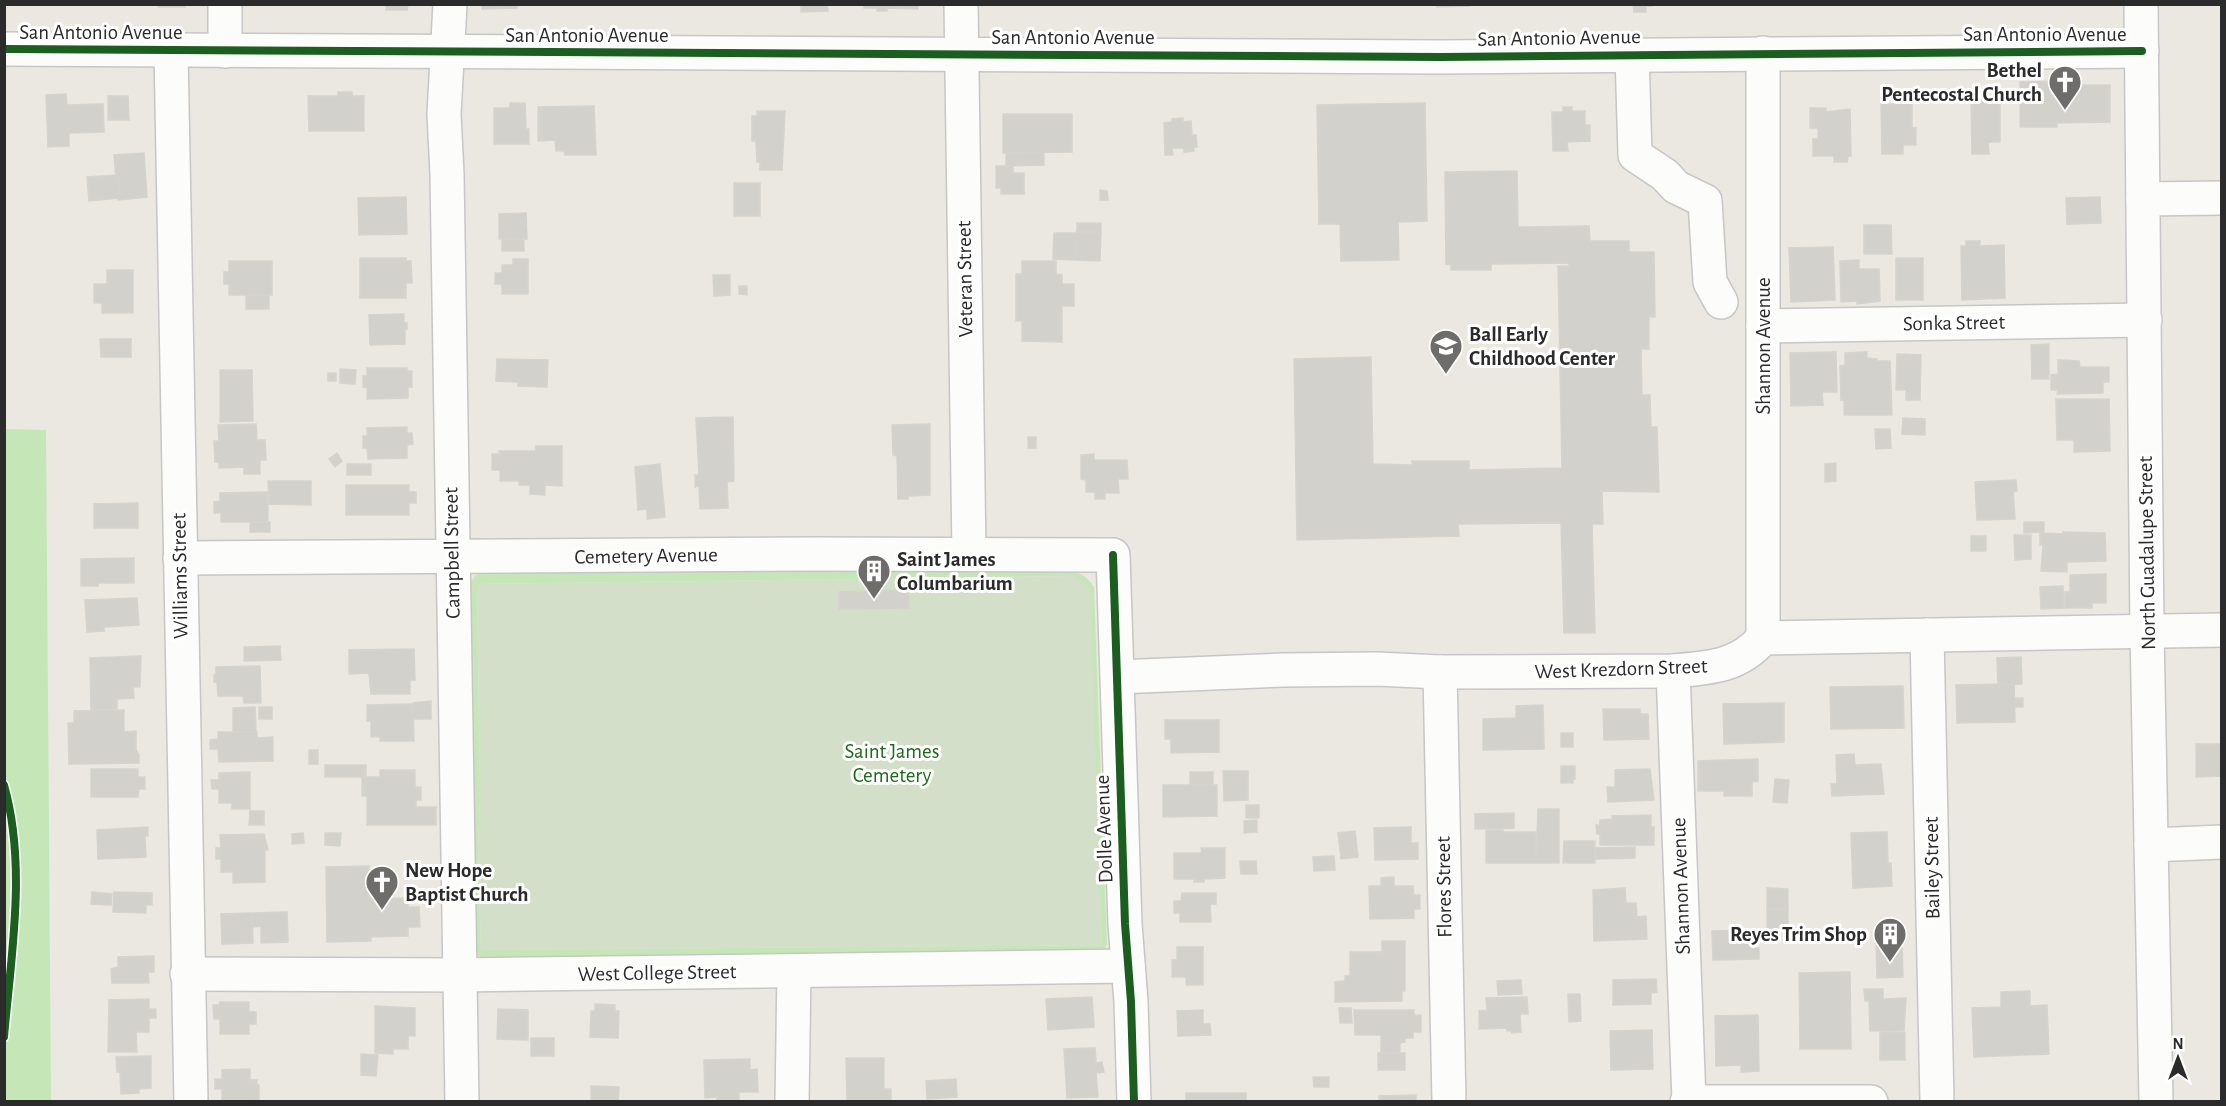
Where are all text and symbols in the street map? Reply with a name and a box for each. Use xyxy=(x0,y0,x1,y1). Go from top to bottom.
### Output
street label: San Antonio Avenue xyxy=(19,22,183,43)
street label: San Antonio Avenue xyxy=(1963,24,2127,45)
street label: San Antonio Avenue xyxy=(505,25,669,46)
street label: San Antonio Avenue xyxy=(1477,26,1641,50)
street label: San Antonio Avenue xyxy=(991,27,1155,48)
place label: Bethel Pentecostal Church xyxy=(1881,60,2042,105)
church icon: Bethel Pentecostal Church xyxy=(2047,64,2083,111)
street label: Veteran Street xyxy=(953,220,977,337)
street label: Shannon Avenue xyxy=(1753,277,1774,415)
street label: Sonka Street xyxy=(1903,312,2006,334)
place label: Ball Early Childhood Center xyxy=(1469,324,1616,369)
school or university icon: Ball Early Childhood Center xyxy=(1428,328,1464,375)
street label: North Guadalupe Street xyxy=(2135,455,2159,650)
street label: Campbell Street xyxy=(440,487,464,619)
street label: Williams Street xyxy=(168,512,192,639)
street label: Cemetery Avenue xyxy=(574,544,718,568)
place label: Saint James Columbarium xyxy=(897,549,1013,594)
building icon: Saint James Columbarium xyxy=(856,553,892,600)
street label: West Krezdorn Street xyxy=(1534,655,1708,683)
park label: Saint James Cemetery xyxy=(844,741,940,786)
street label: Dolle Avenue xyxy=(1092,774,1116,884)
street label: Bailey Street xyxy=(1921,816,1943,920)
street label: Shannon Avenue xyxy=(1668,817,1694,955)
street label: Flores Street xyxy=(1433,836,1455,938)
place label: New Hope Baptist Church xyxy=(405,860,529,905)
church icon: New Hope Baptist Church xyxy=(364,864,400,911)
building icon: Reyes Trim Shop xyxy=(1872,916,1908,963)
place label: Reyes Trim Shop xyxy=(1730,924,1867,945)
street label: West College Street xyxy=(577,961,737,985)
north arrow xyxy=(2148,1028,2208,1088)
text: N xyxy=(2172,1036,2184,1052)

